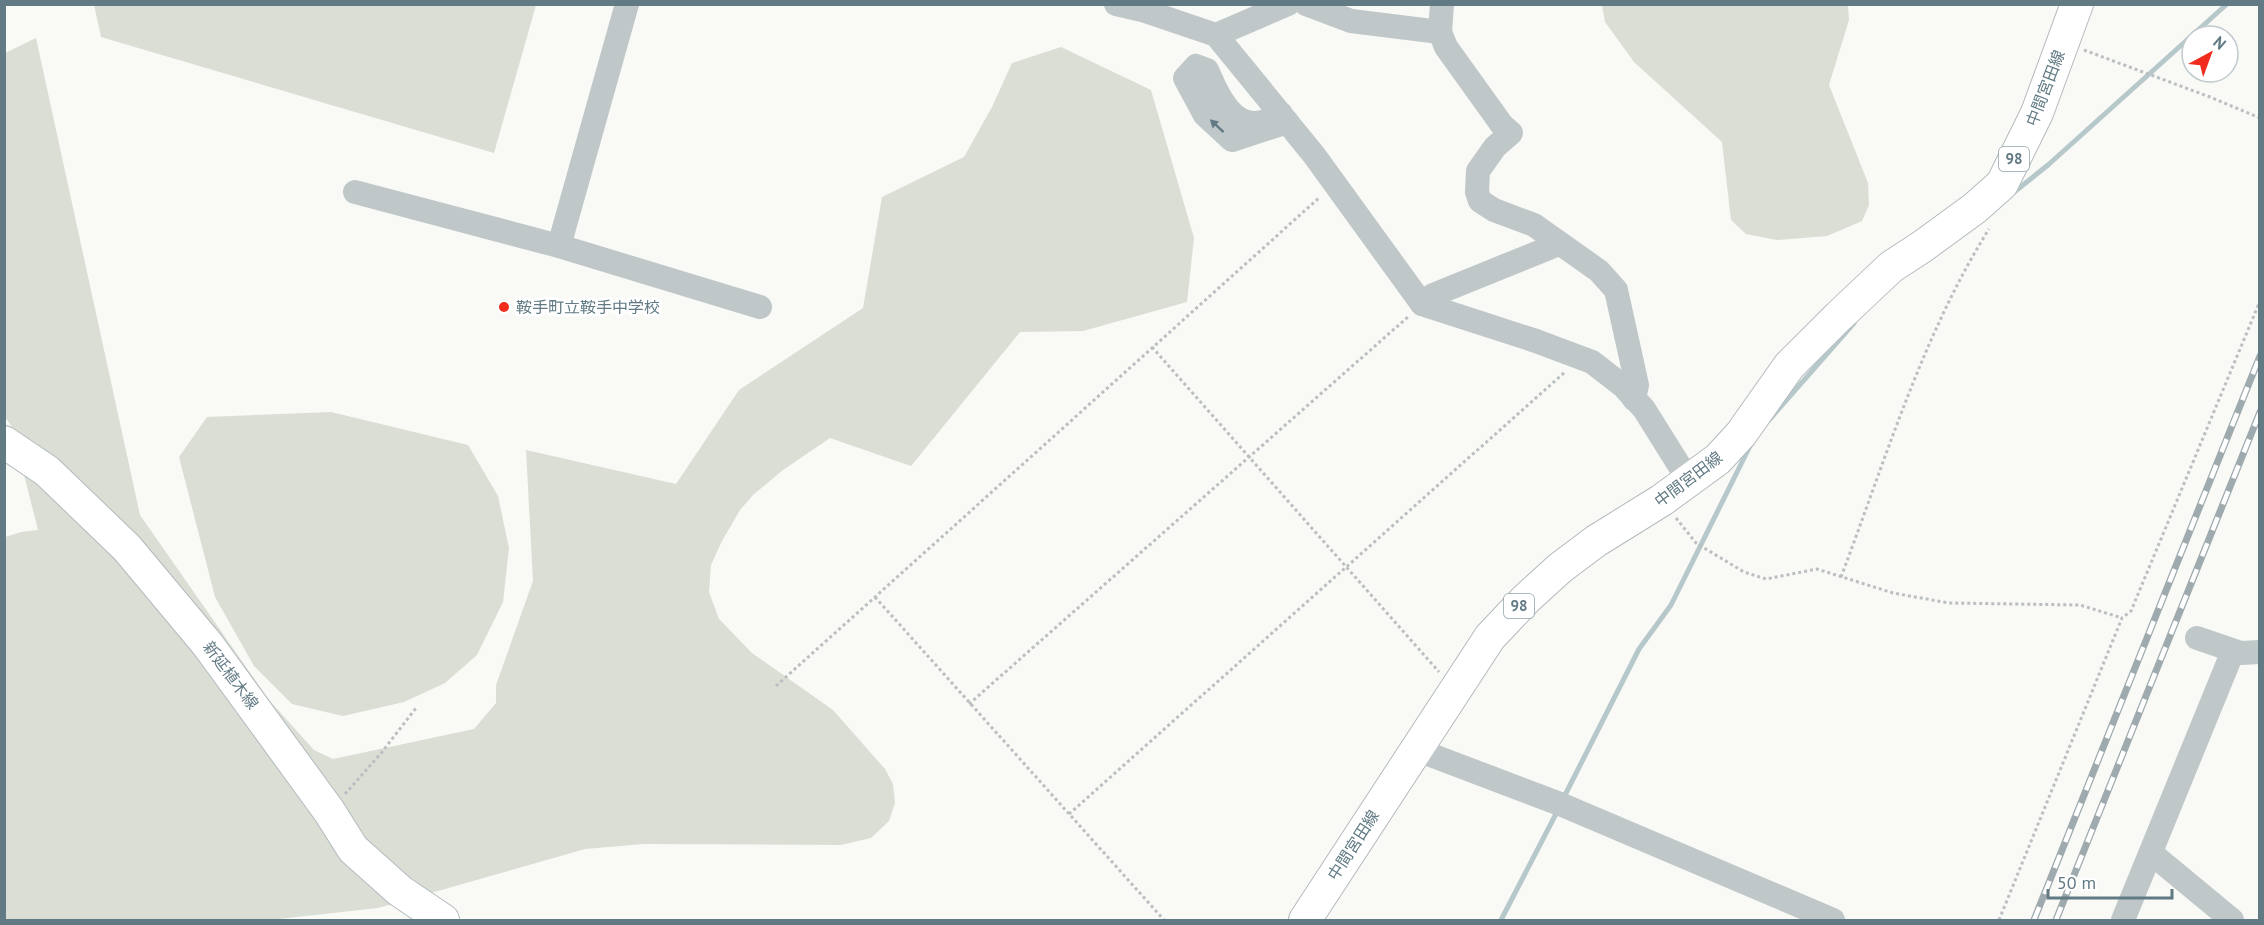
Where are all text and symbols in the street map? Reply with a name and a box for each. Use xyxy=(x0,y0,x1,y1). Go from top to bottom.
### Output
north arrow xyxy=(2180,24,2240,84)
text: N xyxy=(2209,32,2230,54)
street label: 中間宮田線 xyxy=(2021,47,2069,129)
one-way arrow xyxy=(1209,119,1224,133)
road number: 98 xyxy=(1999,147,2029,171)
place label: 鞍手町立鞍手中学校 xyxy=(516,297,660,317)
marker: 鞍手町立鞍手中学校 xyxy=(497,300,511,314)
street label: 中間宮田線 xyxy=(1650,447,1726,511)
road number: 98 xyxy=(1504,594,1534,618)
street label: 新延植木線 xyxy=(199,637,263,713)
street label: 中間宮田線 xyxy=(1323,806,1383,884)
scale bar xyxy=(2048,862,2172,900)
text: 50 m xyxy=(2057,871,2096,894)

